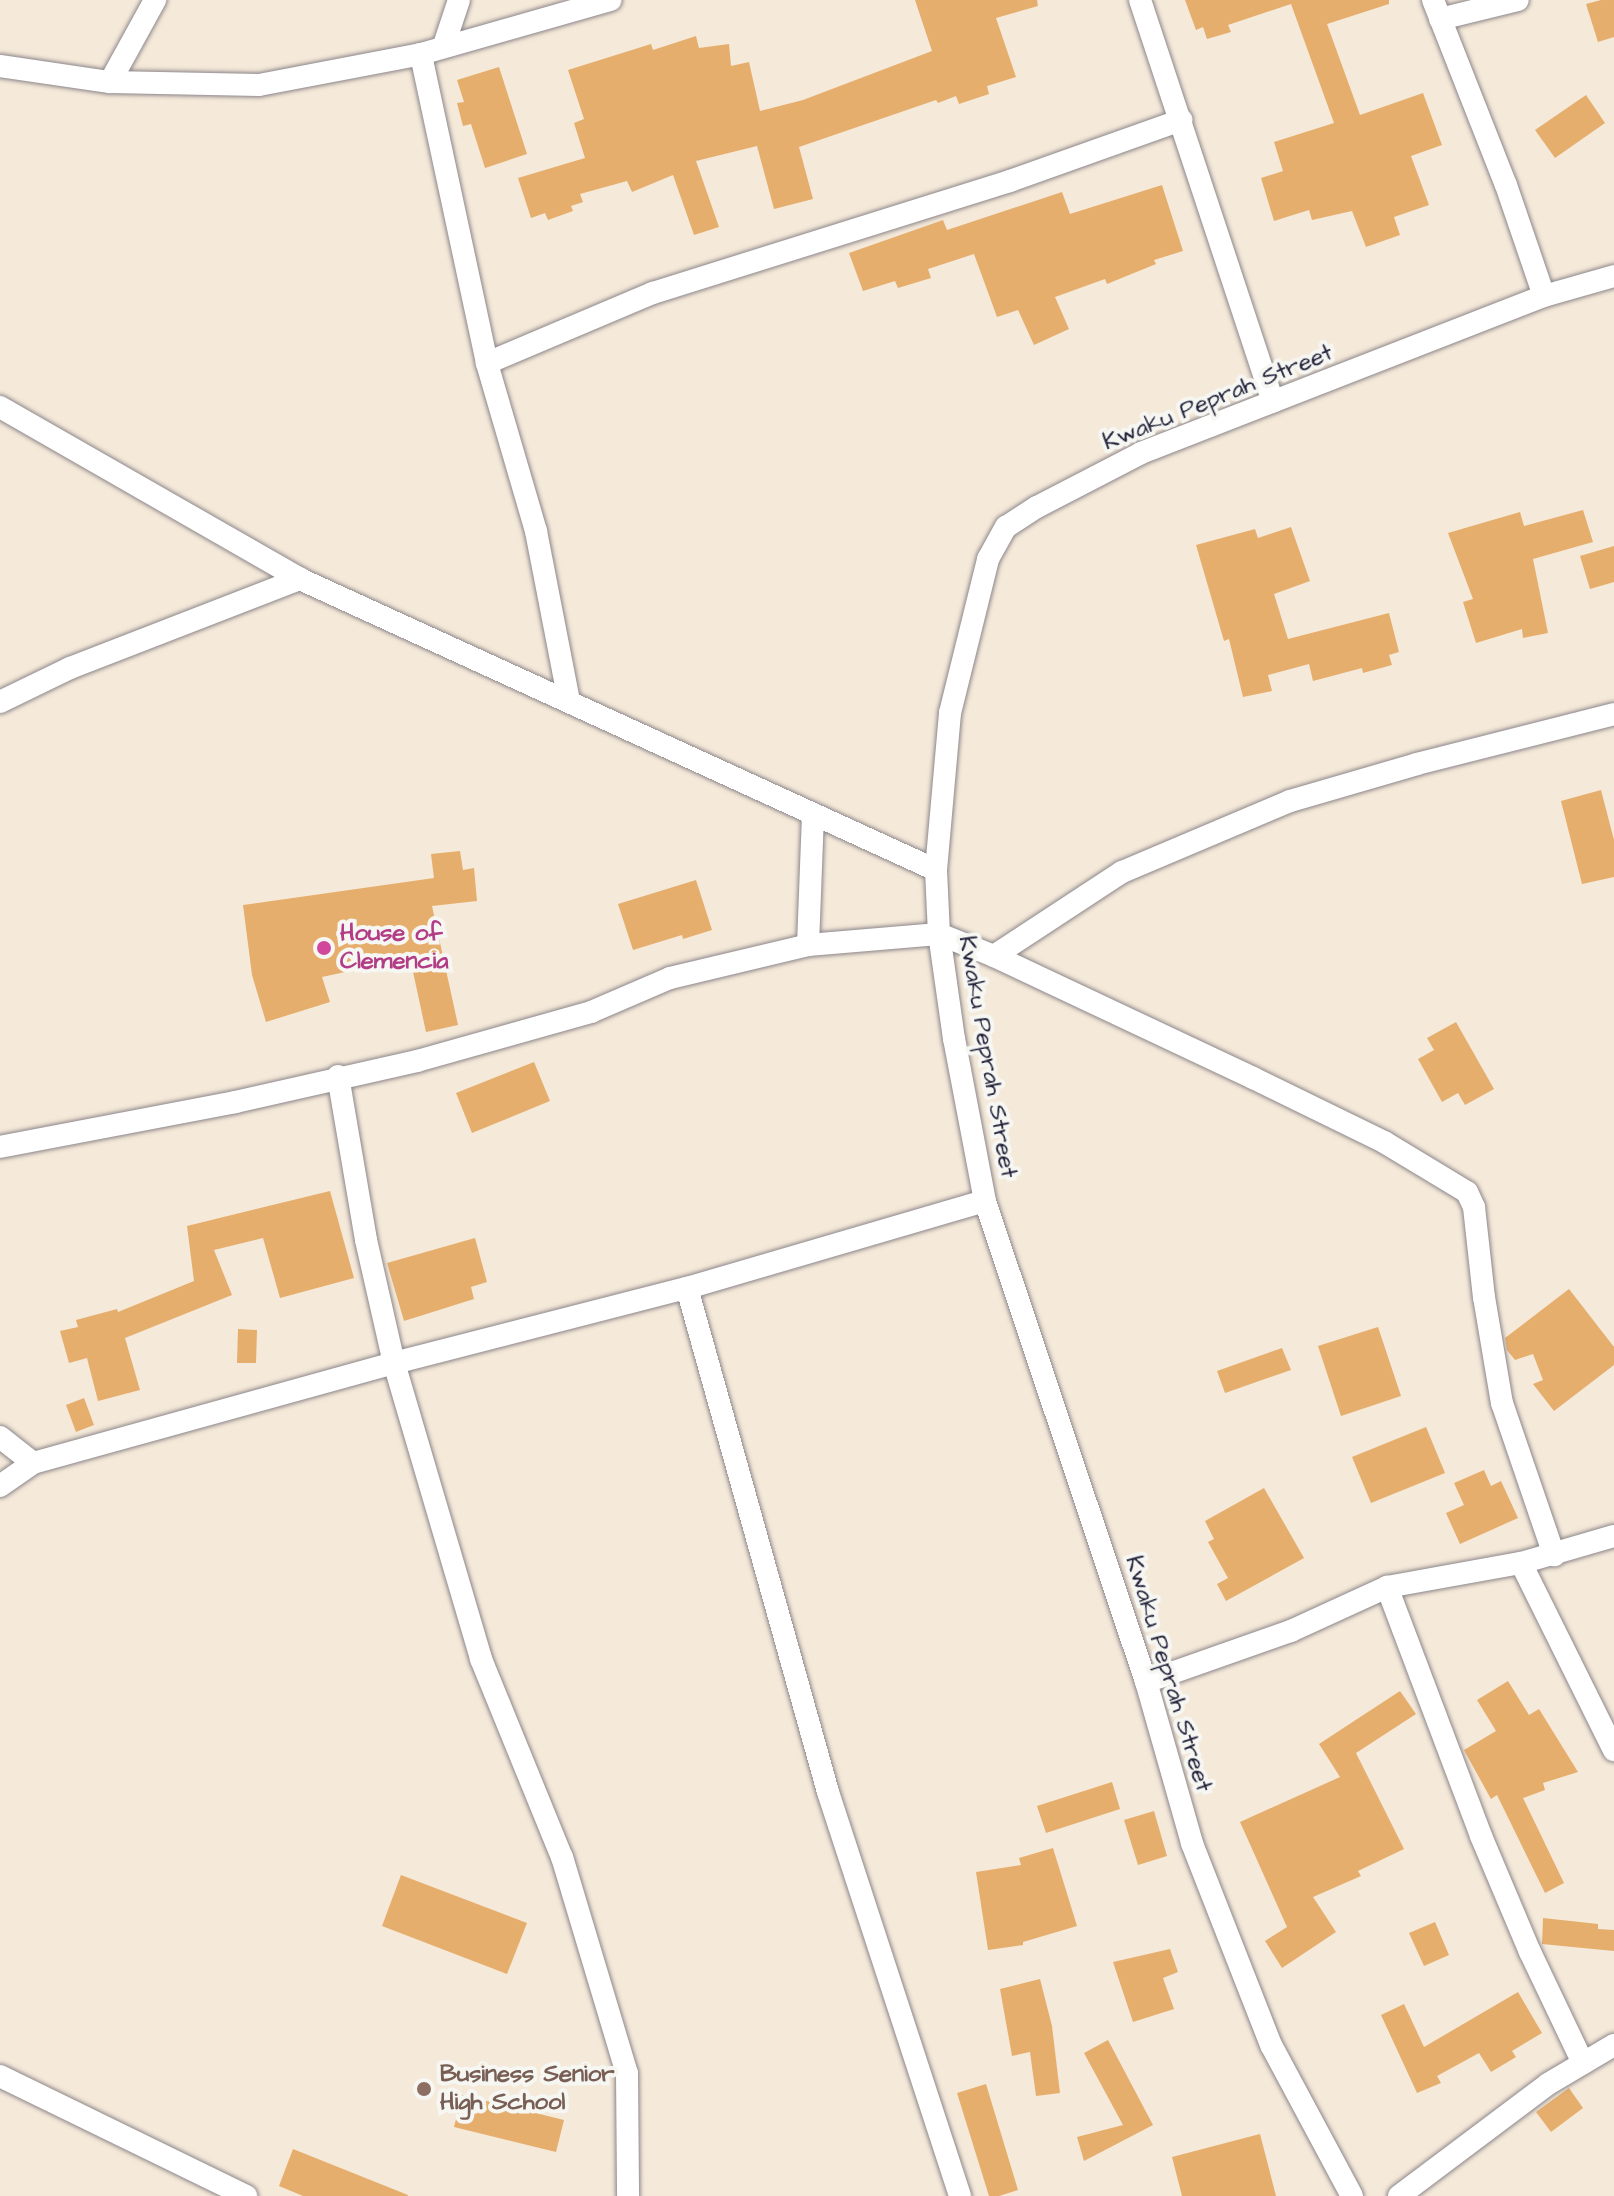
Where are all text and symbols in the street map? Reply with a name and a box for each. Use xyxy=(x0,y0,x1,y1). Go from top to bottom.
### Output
street label: Kwaku Peprah Street xyxy=(1099,339,1337,457)
place label: House of Clemencia xyxy=(340,920,448,976)
street label: Kwaku Peprah Street xyxy=(952,934,1022,1180)
marker: House of Clemencia xyxy=(315,939,333,957)
street label: Kwaku Peprah Street xyxy=(1118,1552,1218,1796)
place label: Business Senior High School xyxy=(440,2061,614,2117)
marker: Business Senior High School xyxy=(415,2080,433,2098)

